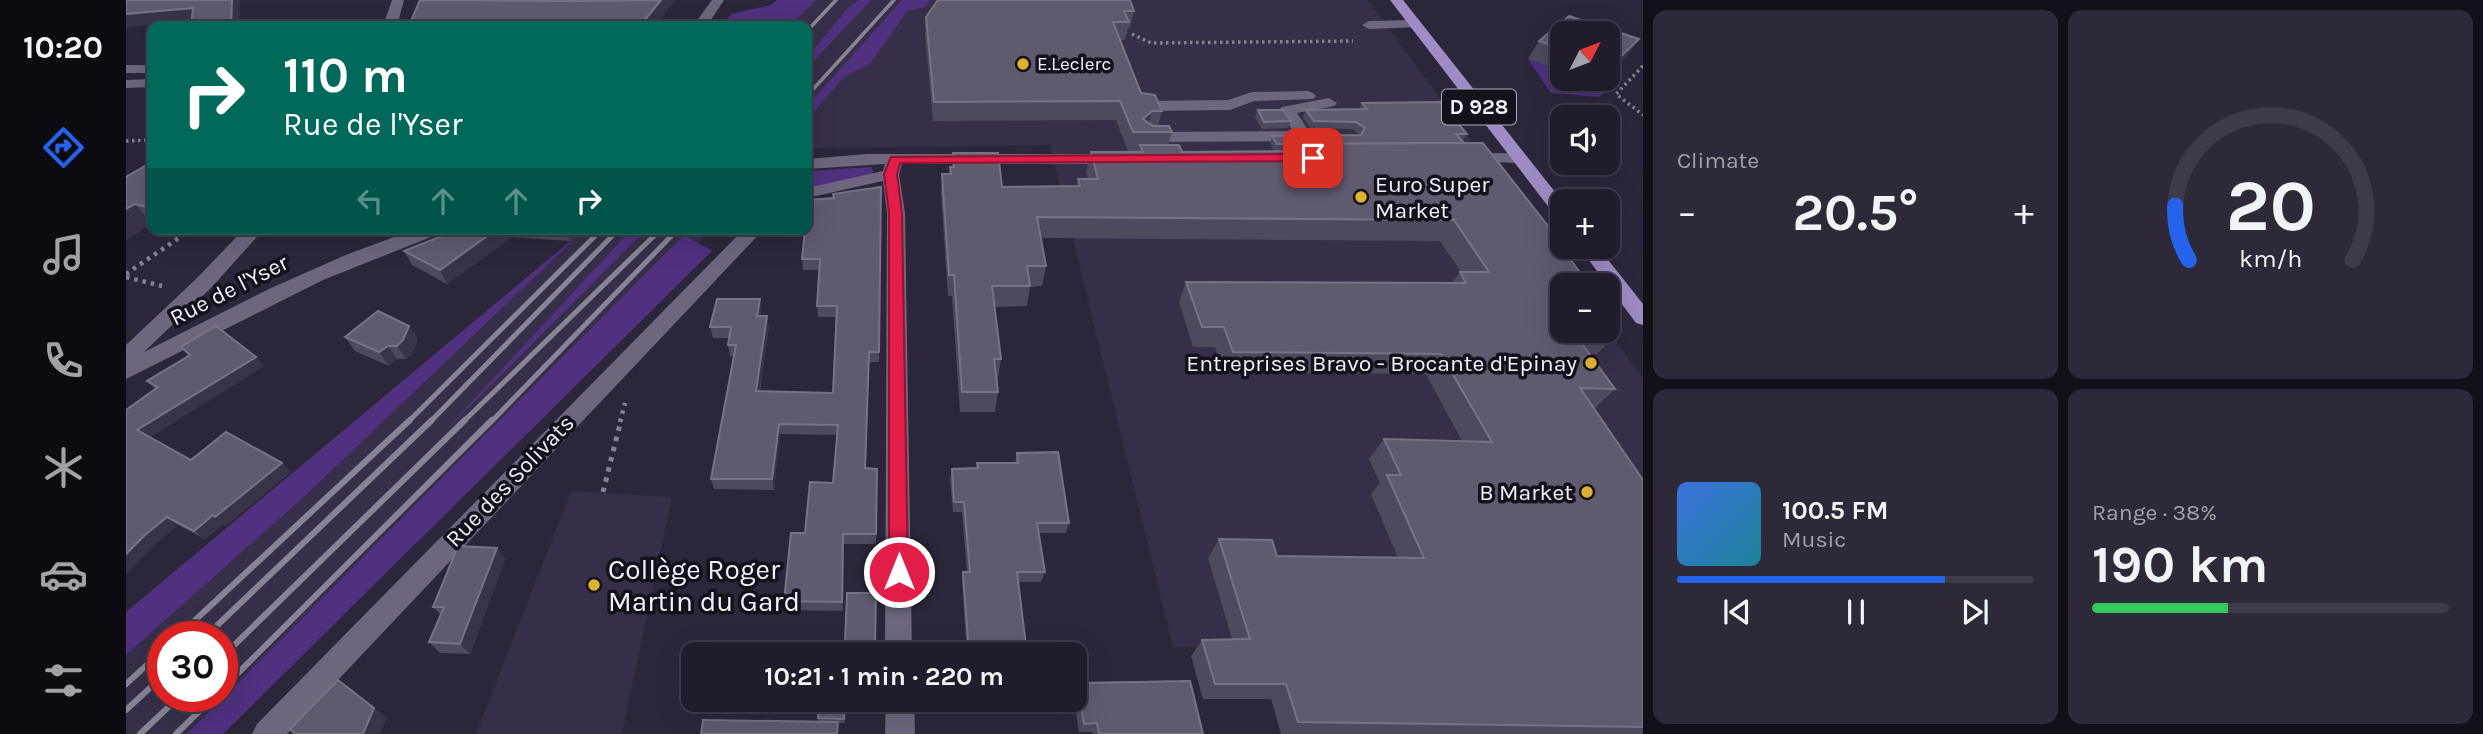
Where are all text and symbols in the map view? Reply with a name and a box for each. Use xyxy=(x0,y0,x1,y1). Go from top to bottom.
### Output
north arrow xyxy=(1550,21,1620,91)
map controls xyxy=(1550,21,1620,343)
text: 10:20 xyxy=(23,29,103,66)
text: 110 m xyxy=(283,47,408,104)
icon: right xyxy=(168,49,259,140)
place label: E.Leclerc xyxy=(1037,53,1111,75)
marker: E.Leclerc xyxy=(1015,56,1031,72)
road number: D 928 xyxy=(1442,90,1516,124)
button: sound xyxy=(1550,105,1620,175)
text: Rue de l'Yser xyxy=(283,106,463,143)
icon: directions xyxy=(39,123,88,172)
pin xyxy=(1283,128,1343,188)
icon: arrive xyxy=(1294,139,1332,177)
text: Climate xyxy=(1677,147,1759,174)
text: 20 xyxy=(2225,164,2316,249)
place label: Euro Super Market xyxy=(1375,171,1490,224)
icon: left xyxy=(351,182,389,220)
icon: ahead xyxy=(424,182,462,220)
icon: ahead xyxy=(497,182,535,220)
icon: right xyxy=(570,182,608,220)
text: 20.5° xyxy=(1793,182,1919,243)
marker: Euro Super Market xyxy=(1353,189,1369,205)
button: + xyxy=(1550,189,1620,259)
text: − xyxy=(1677,190,1697,235)
text: + xyxy=(2014,190,2034,235)
icon: music xyxy=(39,230,88,279)
text: km/h xyxy=(2239,244,2302,273)
street label: Rue de l'Yser xyxy=(165,248,293,331)
button: − xyxy=(1550,273,1620,343)
icon: phone xyxy=(39,336,88,385)
place label: Entreprises Bravo - Brocante d'Epinay xyxy=(1186,350,1577,377)
marker: Entreprises Bravo - Brocante d'Epinay xyxy=(1583,355,1599,371)
street label: Rue des Solivats xyxy=(440,409,580,553)
icon: climate xyxy=(39,443,88,492)
place label: B Market xyxy=(1479,479,1573,506)
marker: B Market xyxy=(1579,484,1595,500)
text: 100.5 FM xyxy=(1782,495,1888,526)
text: Range · 38% xyxy=(2092,499,2217,526)
text: Music xyxy=(1782,526,1846,553)
text: 190 km xyxy=(2092,534,2268,595)
position arrow xyxy=(862,535,936,609)
icon: car xyxy=(39,550,88,599)
place label: Collège Roger Martin du Gard xyxy=(608,553,800,618)
marker: Collège Roger Martin du Gard xyxy=(586,577,602,593)
icon: previous xyxy=(1718,593,1756,631)
icon: pause xyxy=(1837,593,1875,631)
icon: next xyxy=(1956,593,1994,631)
speed limit sign: 30 xyxy=(147,621,238,712)
icon: filters xyxy=(39,656,88,705)
text: 10:21 · 1 min · 220 m xyxy=(764,661,1004,692)

